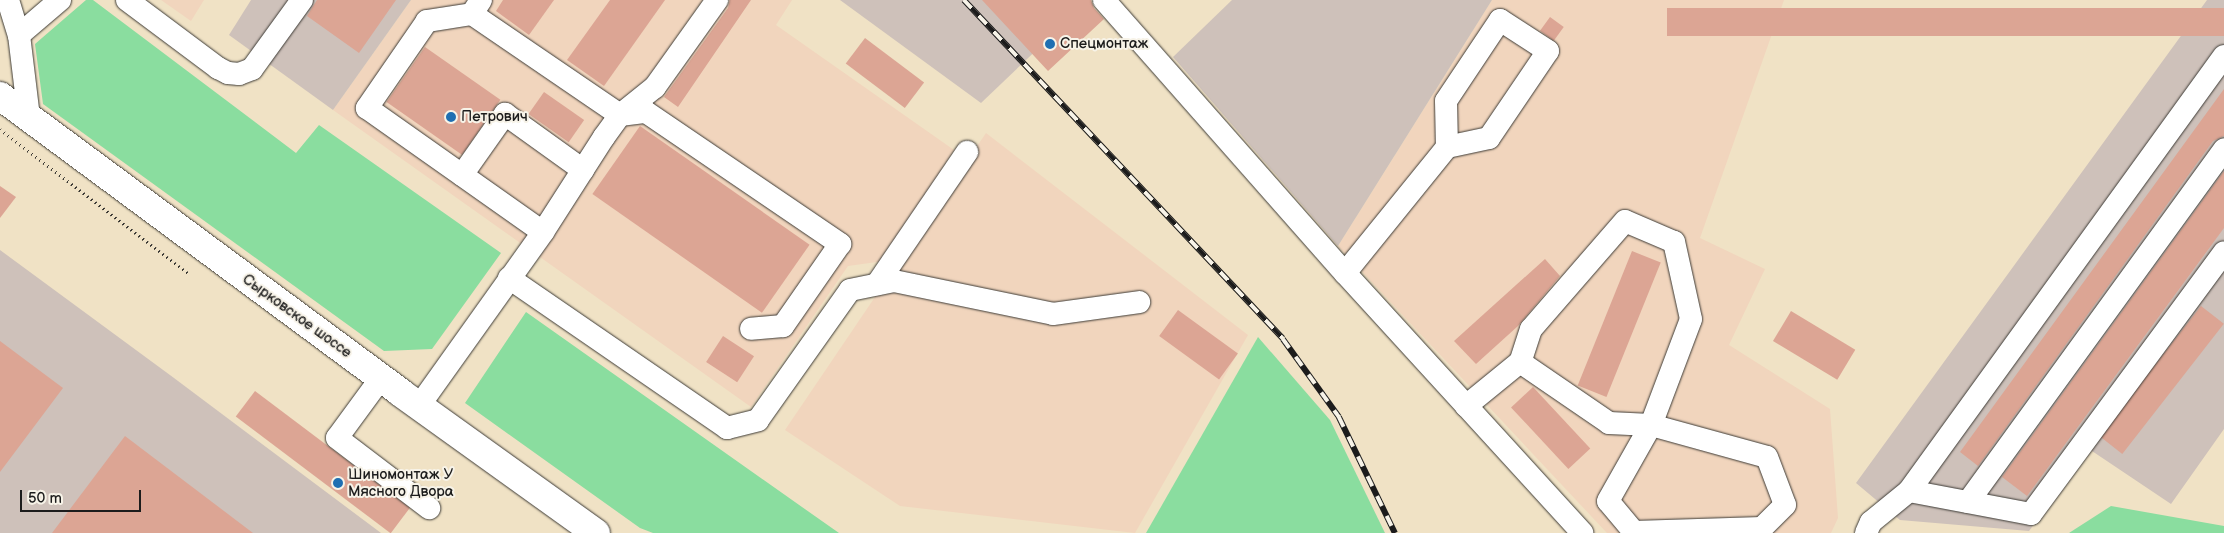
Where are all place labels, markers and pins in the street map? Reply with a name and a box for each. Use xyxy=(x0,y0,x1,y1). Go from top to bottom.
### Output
place label: Спецмонтаж xyxy=(1060,35,1148,53)
marker: Спецмонтаж xyxy=(1044,38,1056,50)
place label: Петрович xyxy=(461,108,528,126)
marker: Петрович xyxy=(445,111,457,123)
place label: Шиномонтаж У Мясного Двора xyxy=(348,465,454,500)
marker: Шиномонтаж У Мясного Двора xyxy=(332,477,344,489)

